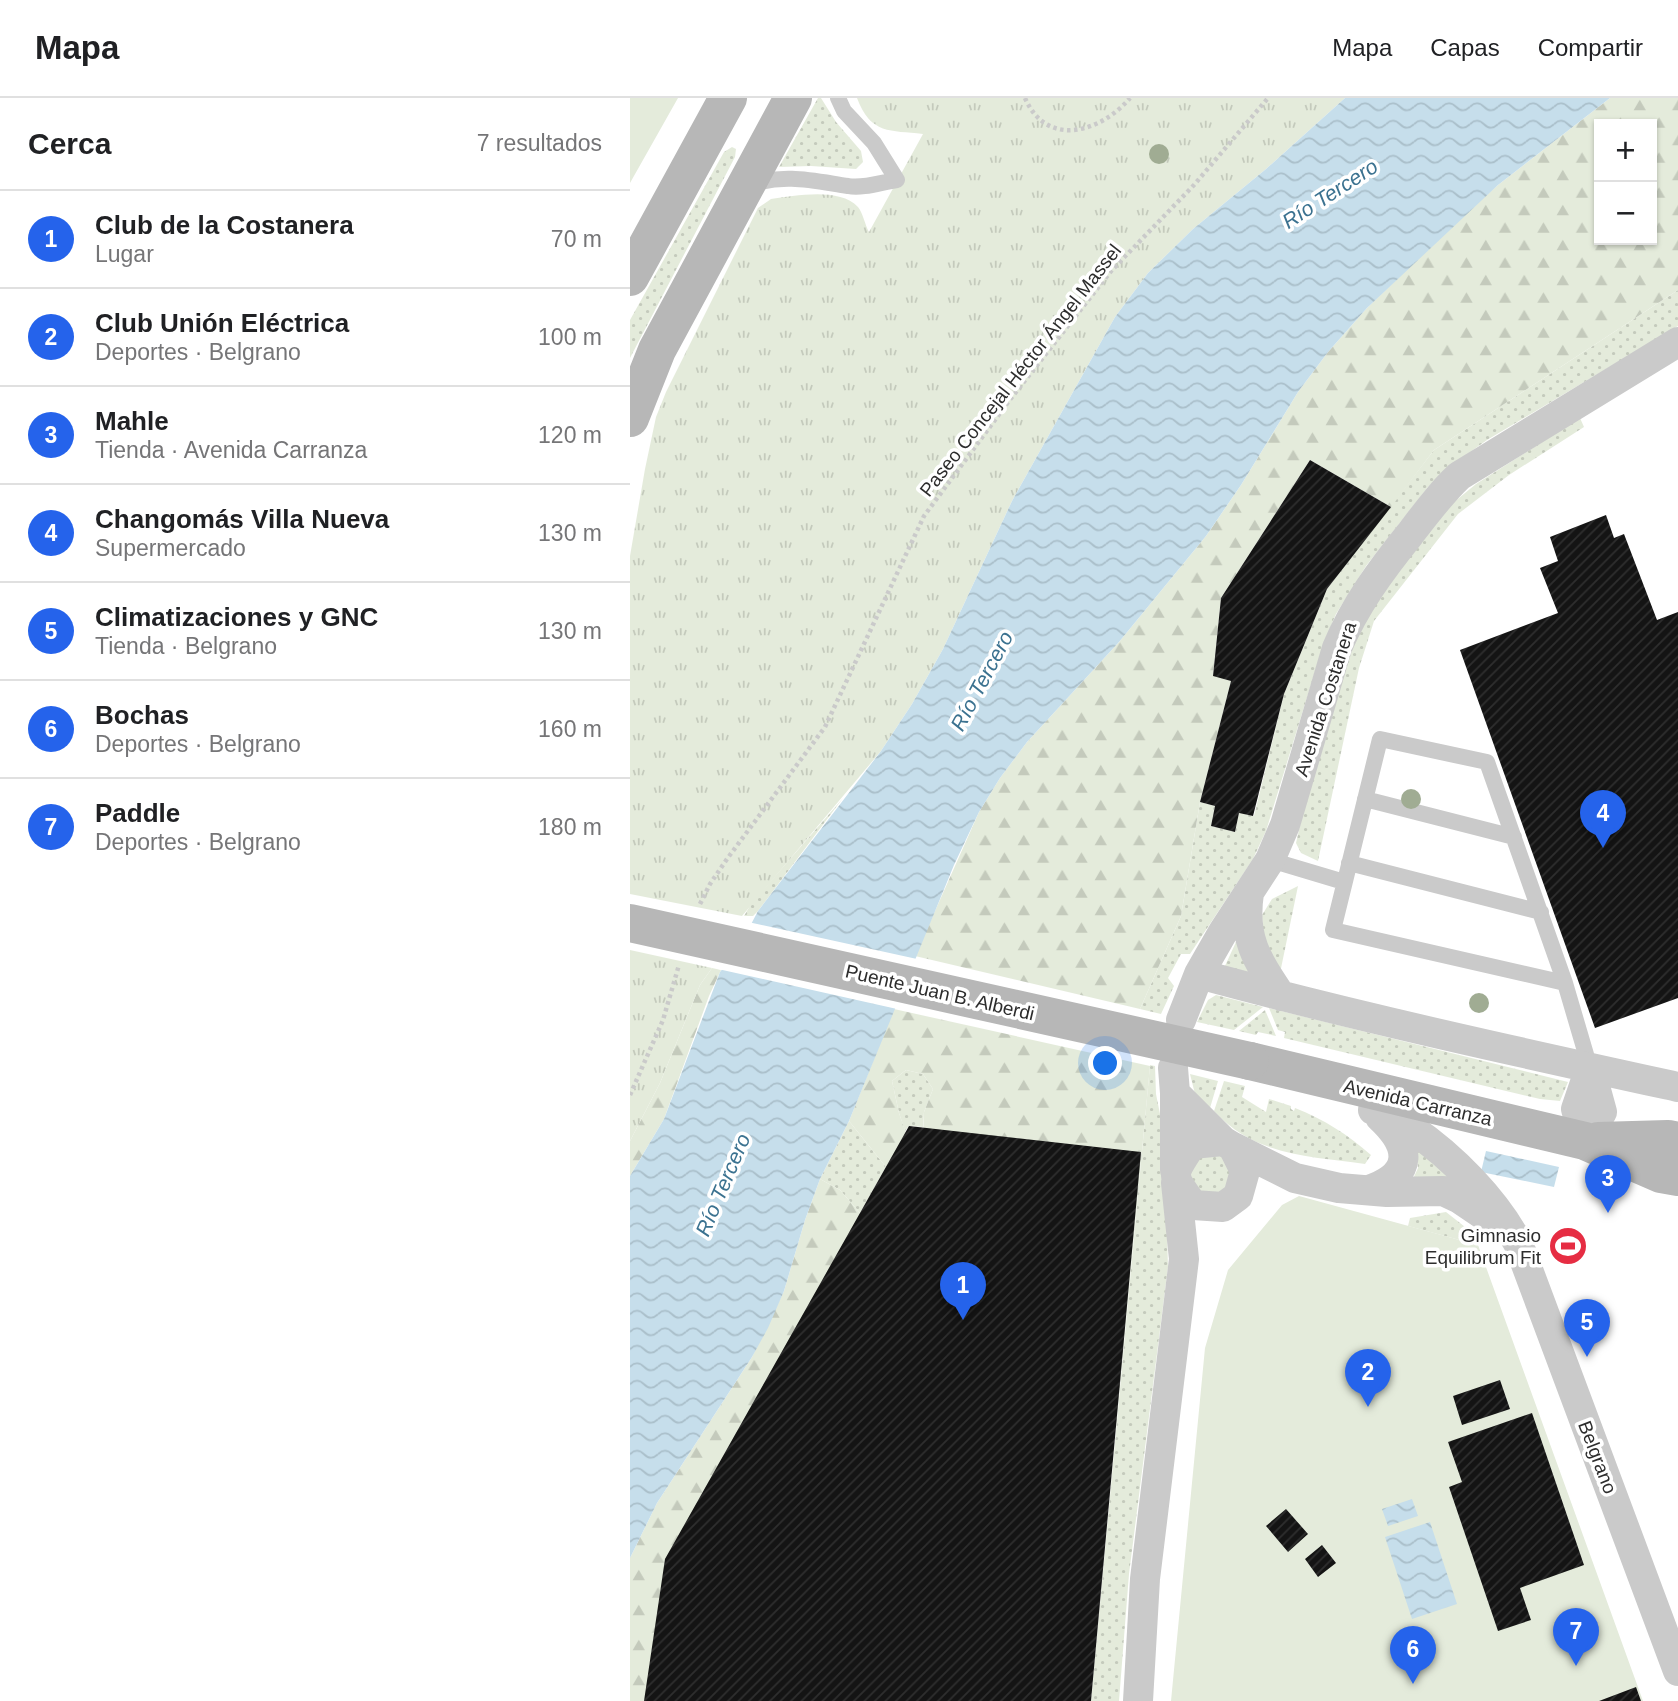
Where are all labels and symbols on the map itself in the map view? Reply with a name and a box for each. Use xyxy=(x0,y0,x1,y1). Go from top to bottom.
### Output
water label: Río Tercero xyxy=(1278,154,1382,233)
street label: Paseo Concejal Héctor Ángel Massel xyxy=(916,240,1125,500)
street label: Avenida Costanera xyxy=(1291,619,1361,779)
water label: Río Tercero xyxy=(946,627,1017,734)
pin: 4 xyxy=(1580,790,1626,848)
street label: Puente Juan B. Alberdi xyxy=(843,961,1036,1024)
your location xyxy=(1088,1046,1122,1080)
street label: Avenida Carranza xyxy=(1342,1075,1495,1130)
water label: Río Tercero xyxy=(691,1130,755,1239)
pin: 3 xyxy=(1585,1155,1631,1213)
place label: Gimnasio Equilibrum Fit xyxy=(1425,1225,1542,1268)
sports icon: Gimnasio Equilibrum Fit xyxy=(1547,1225,1589,1267)
pin: 1 xyxy=(940,1262,986,1320)
pin: 5 xyxy=(1564,1299,1610,1357)
pin: 2 xyxy=(1345,1349,1391,1407)
street label: Belgrano xyxy=(1574,1418,1621,1496)
pin: 7 xyxy=(1553,1608,1599,1666)
pin: 6 xyxy=(1390,1626,1436,1684)

